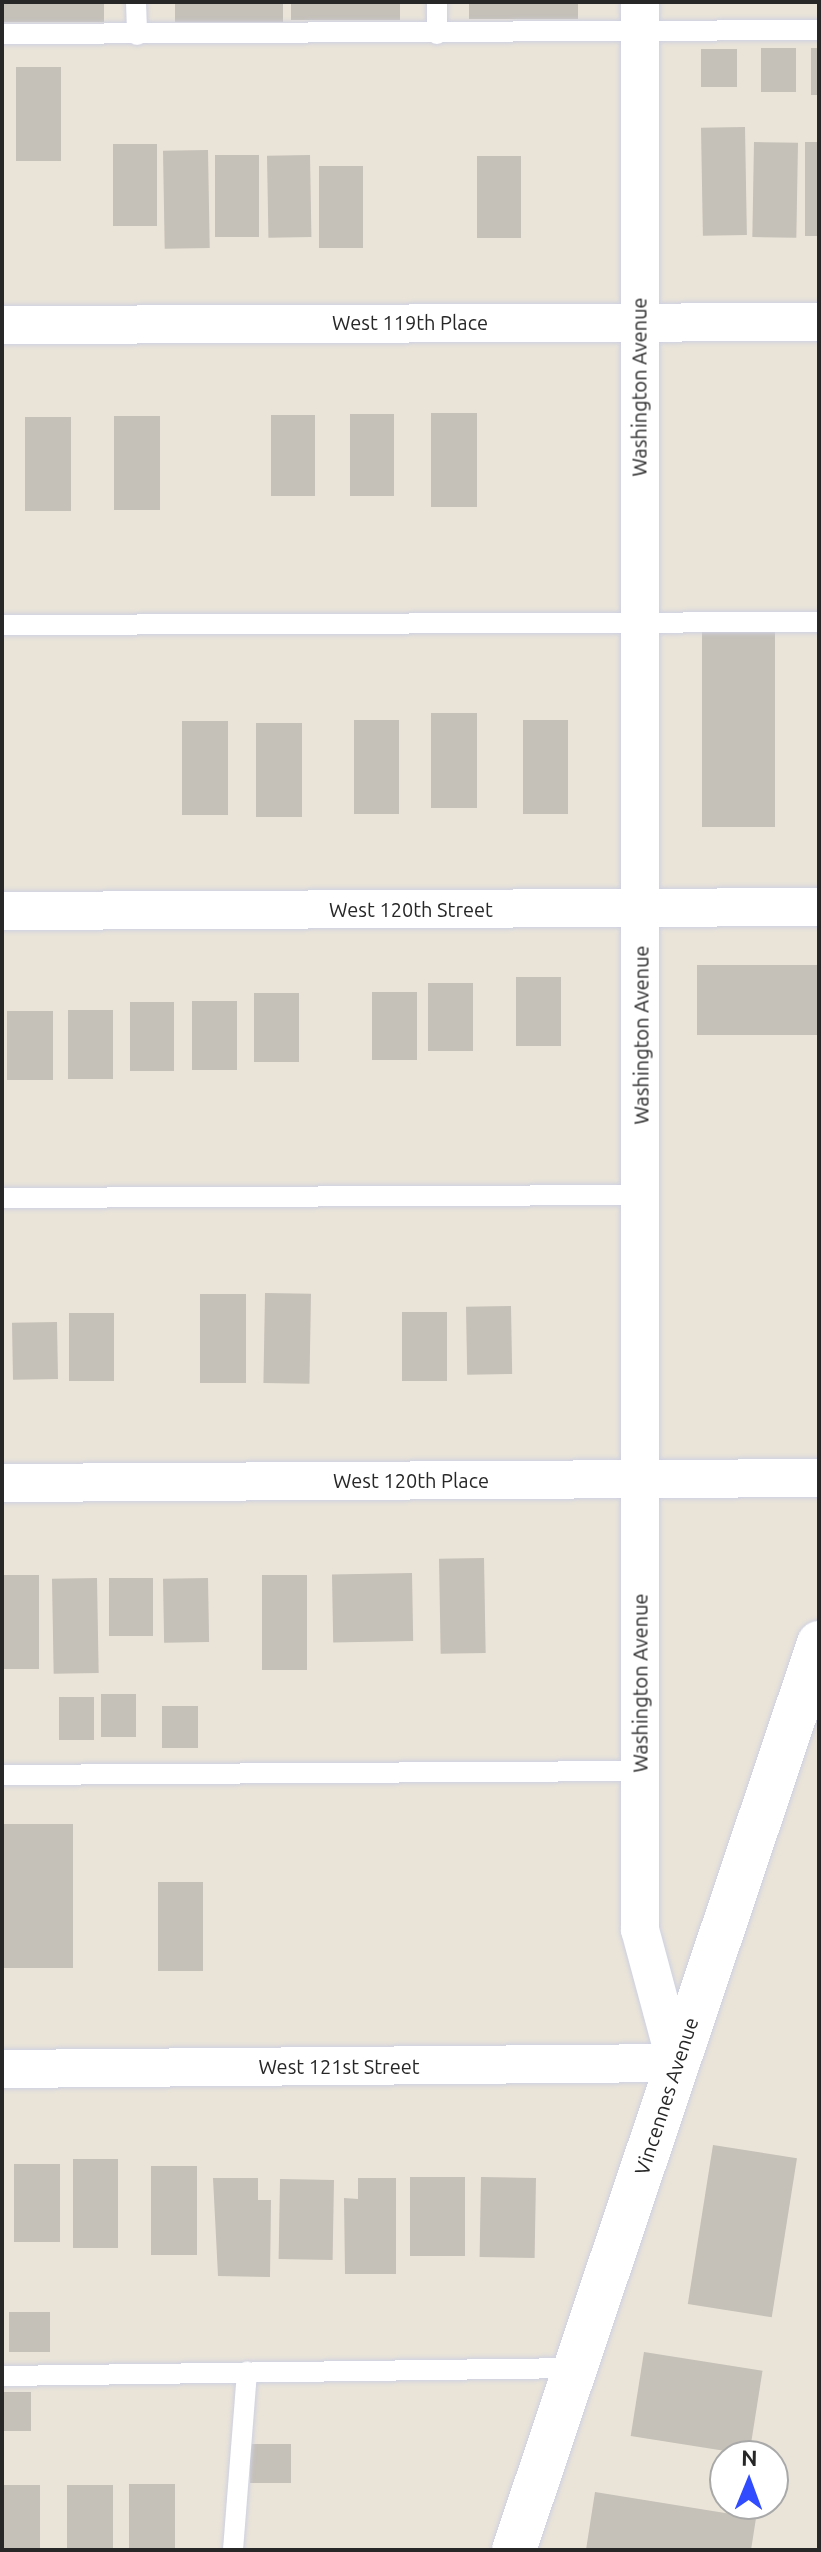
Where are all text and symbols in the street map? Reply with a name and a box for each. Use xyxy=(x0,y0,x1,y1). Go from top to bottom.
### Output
street label: Washington Avenue xyxy=(627,297,651,477)
street label: West 119th Place xyxy=(332,310,488,334)
street label: West 120th Street xyxy=(329,897,493,921)
street label: Washington Avenue xyxy=(629,945,653,1125)
street label: West 120th Place xyxy=(333,1468,489,1492)
street label: Washington Avenue xyxy=(628,1593,652,1773)
street label: Vincennes Avenue xyxy=(629,2014,703,2178)
street label: West 121st Street xyxy=(258,2054,420,2078)
north arrow xyxy=(709,2440,789,2520)
text: N xyxy=(741,2445,758,2470)

